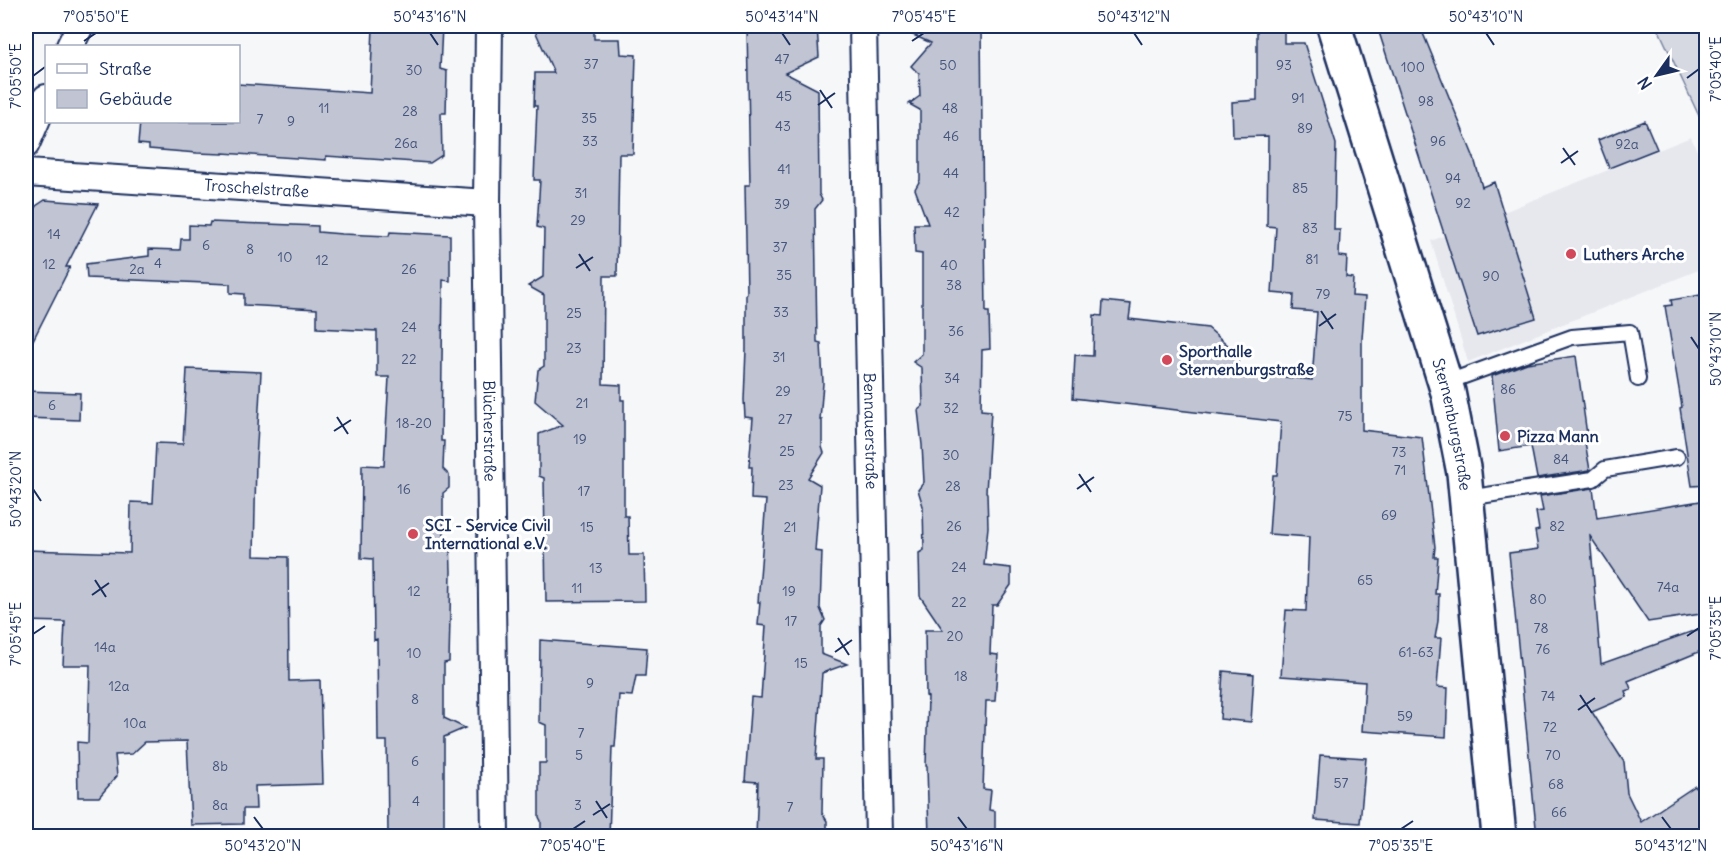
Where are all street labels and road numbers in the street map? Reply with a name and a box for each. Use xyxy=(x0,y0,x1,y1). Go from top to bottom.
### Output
street label: Troschelstraße xyxy=(203,175,310,201)
street label: Sternenburgstraße xyxy=(1428,356,1476,492)
street label: Bennauerstraße xyxy=(860,372,882,489)
street label: Blücherstraße xyxy=(479,380,501,482)

